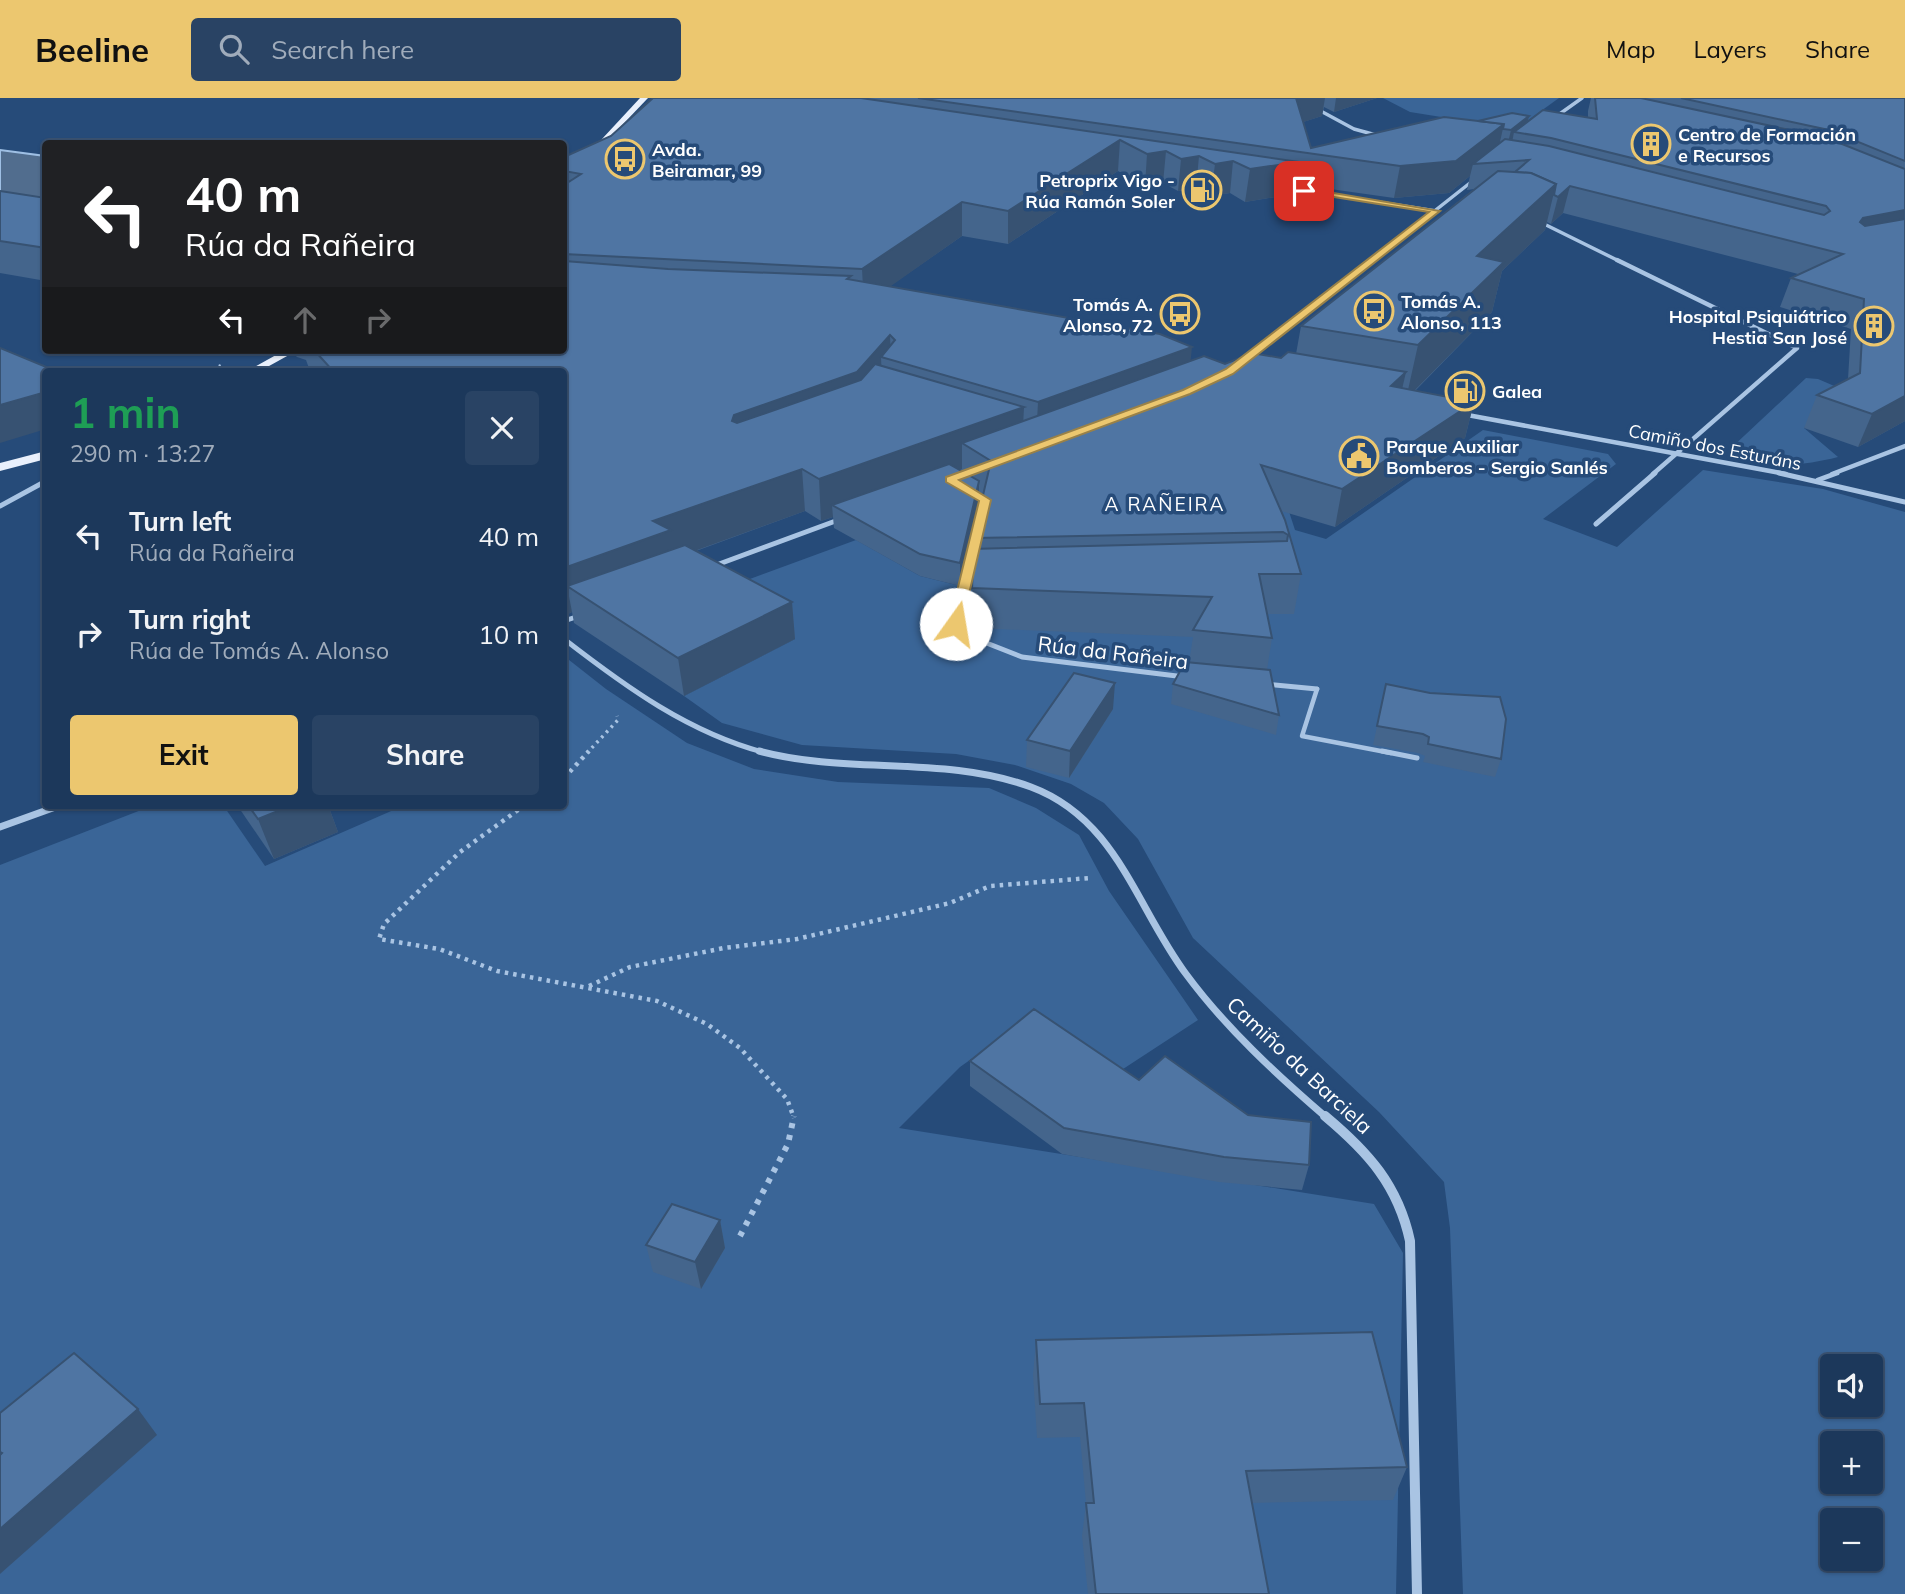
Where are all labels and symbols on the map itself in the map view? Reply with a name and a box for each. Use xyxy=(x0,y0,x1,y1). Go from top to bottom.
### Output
building icon: Centro de Formación e Recursos xyxy=(1630,123,1672,165)
place label: Centro de Formación e Recursos xyxy=(1678,123,1856,167)
bus stop icon: Avda. Beiramar, 99 xyxy=(604,138,646,180)
place label: Avda. Beiramar, 99 xyxy=(652,138,762,182)
pin xyxy=(1274,161,1334,221)
place label: Petroprix Vigo - Rúa Ramón Soler xyxy=(1025,169,1176,213)
fuel station icon: Petroprix Vigo - Rúa Ramón Soler xyxy=(1181,169,1223,211)
bus stop icon: Tomás A. Alonso, 113 xyxy=(1353,290,1395,332)
place label: Tomás A. Alonso, 113 xyxy=(1401,290,1502,334)
place label: Tomás A. Alonso, 72 xyxy=(1063,293,1153,337)
bus stop icon: Tomás A. Alonso, 72 xyxy=(1159,293,1201,335)
place label: Hospital Psiquiátrico Hestia San José xyxy=(1669,305,1847,349)
building icon: Hospital Psiquiátrico Hestia San José xyxy=(1853,305,1895,347)
fuel station icon: Galea xyxy=(1444,370,1486,412)
place label: Galea xyxy=(1492,380,1542,403)
street label: Camiño dos Esturáns xyxy=(1626,419,1804,475)
public building icon: Parque Auxiliar Bomberos - Sergio Sanlés xyxy=(1338,435,1380,477)
place label: Parque Auxiliar Bomberos - Sergio Sanlés xyxy=(1386,435,1608,479)
district label: A RAÑEIRA xyxy=(1104,492,1226,516)
position arrow xyxy=(919,587,993,661)
street label: Rúa da Rañeira xyxy=(1036,630,1190,674)
street label: Camiño da Barciela xyxy=(1222,991,1378,1139)

